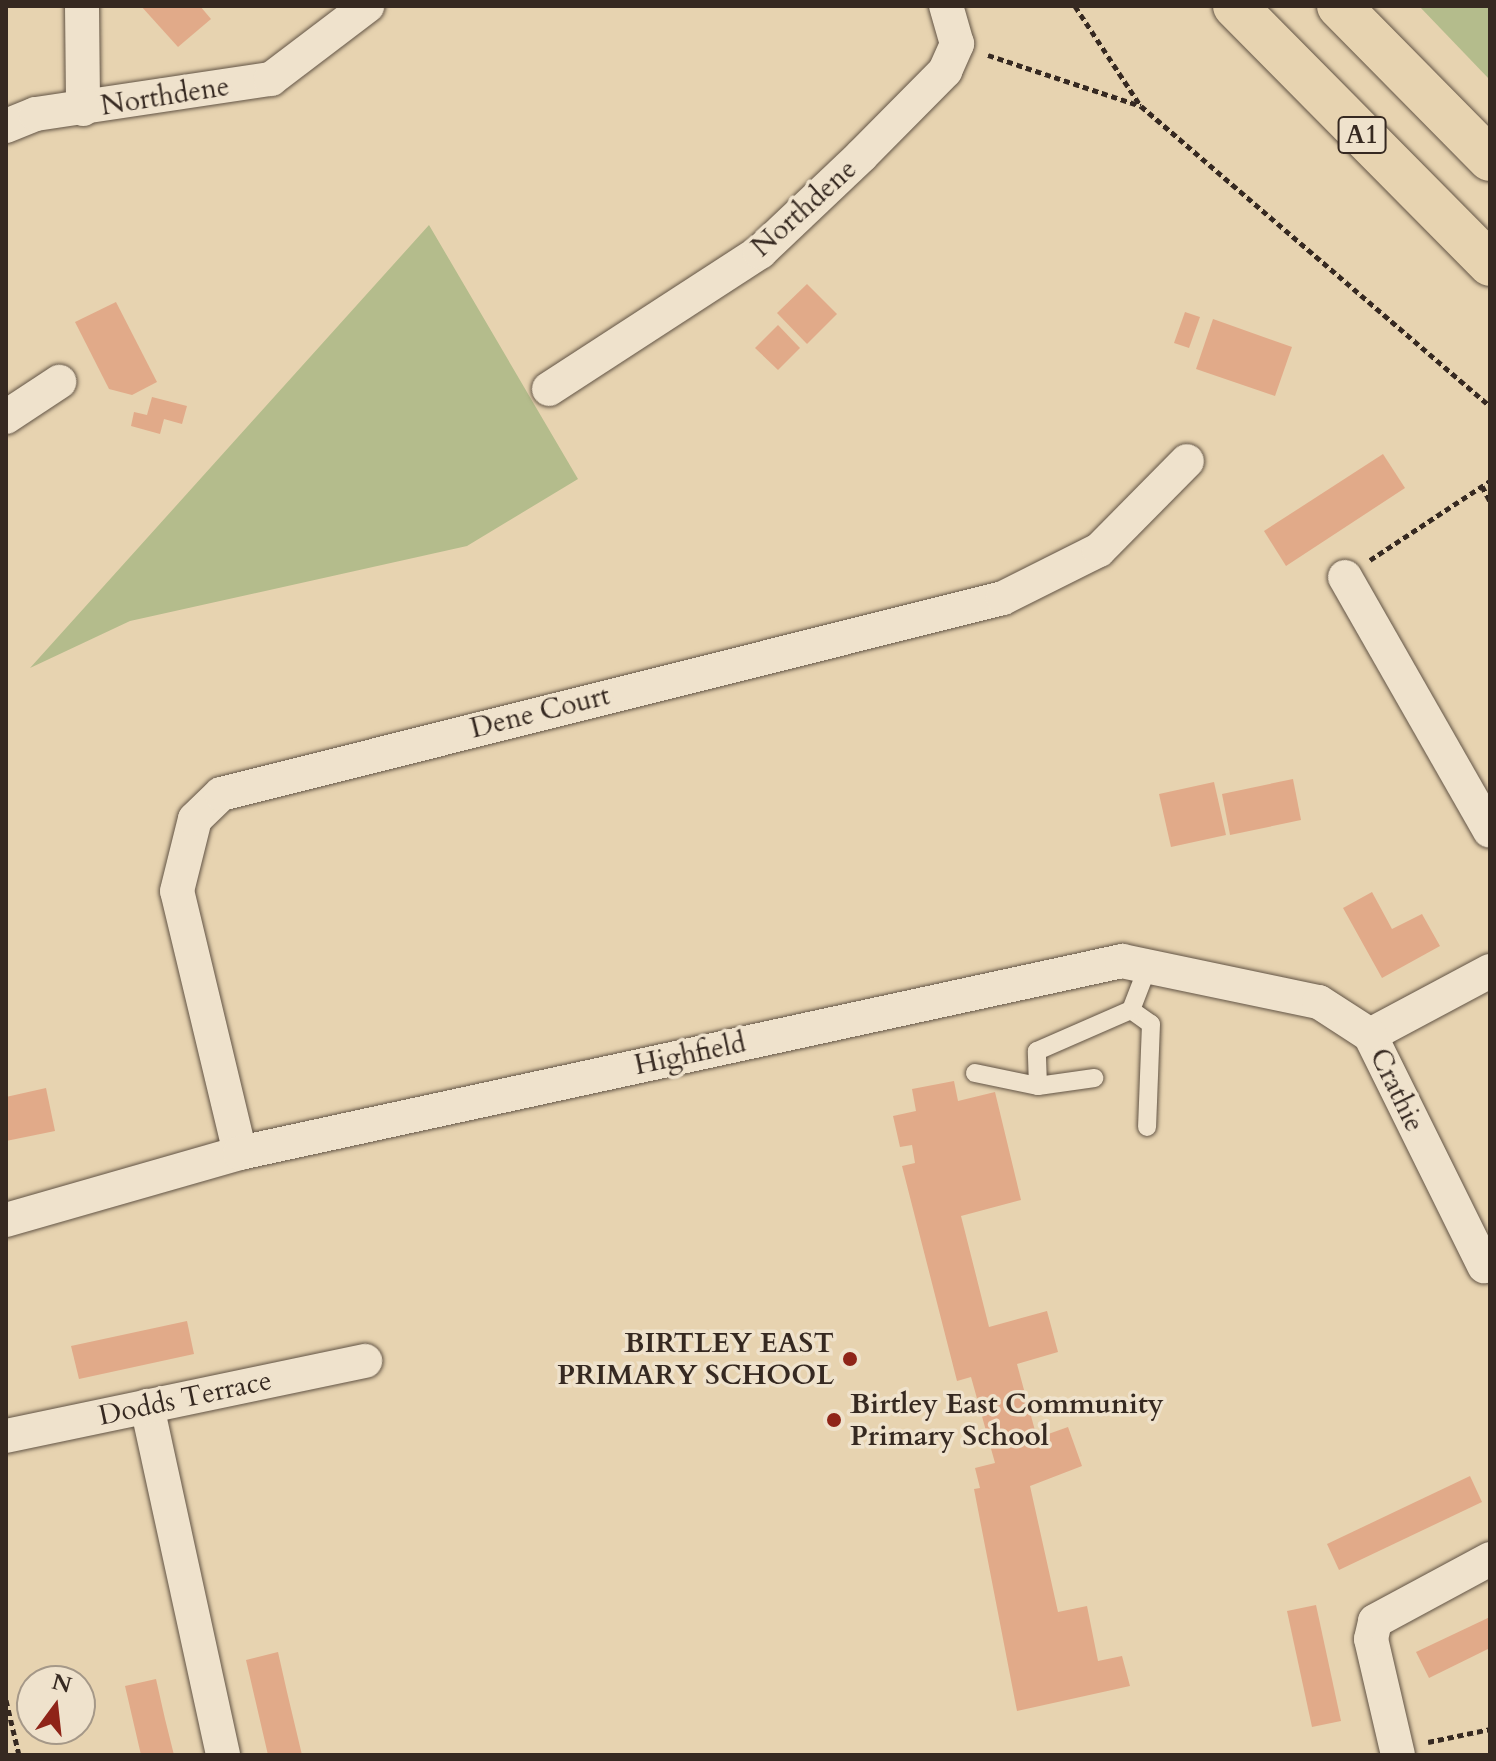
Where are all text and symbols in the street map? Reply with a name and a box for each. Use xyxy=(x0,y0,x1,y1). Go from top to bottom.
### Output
street label: Northdene xyxy=(98,69,232,123)
road number: A1 xyxy=(1336,113,1388,157)
street label: Northdene xyxy=(745,152,863,264)
street label: Dene Court xyxy=(467,678,613,746)
street label: Highfield xyxy=(631,1026,749,1082)
street label: Crathie xyxy=(1362,1043,1432,1137)
place label: BIRTLEY EAST PRIMARY SCHOOL xyxy=(557,1326,834,1392)
marker: BIRTLEY EAST PRIMARY SCHOOL xyxy=(841,1350,859,1368)
street label: Dodds Terrace xyxy=(96,1363,274,1433)
place label: Birtley East Community Primary School xyxy=(850,1387,1164,1453)
marker: Birtley East Community Primary School xyxy=(825,1411,843,1429)
north arrow xyxy=(16,1665,96,1745)
text: N xyxy=(49,1667,75,1701)

